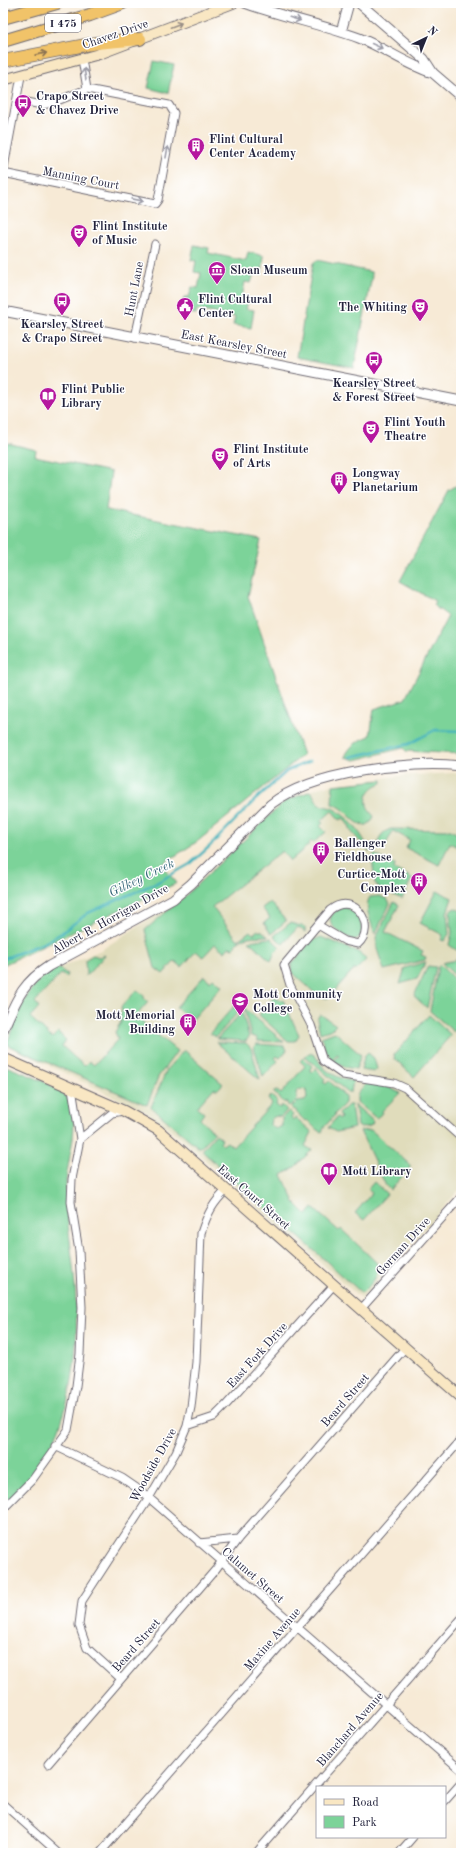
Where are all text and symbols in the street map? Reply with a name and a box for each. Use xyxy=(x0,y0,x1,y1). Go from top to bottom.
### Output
road number: I 475 xyxy=(45,14,81,32)
one-way arrow xyxy=(288,16,301,23)
street label: Chavez Drive xyxy=(81,18,150,52)
north arrow xyxy=(406,18,446,58)
one-way arrow xyxy=(170,21,182,29)
text: N xyxy=(425,25,439,39)
one-way arrow xyxy=(371,43,383,50)
one-way arrow xyxy=(34,49,47,57)
one-way arrow xyxy=(81,68,89,81)
place label: Crapo Street & Chavez Drive xyxy=(36,91,119,117)
bus stop icon: Crapo Street & Chavez Drive xyxy=(13,93,33,118)
place label: Flint Cultural Center Academy xyxy=(209,134,296,160)
building icon: Flint Cultural Center Academy xyxy=(186,136,206,161)
one-way arrow xyxy=(163,146,171,159)
street label: Manning Court xyxy=(41,166,120,192)
one-way arrow xyxy=(130,196,143,204)
place label: Flint Institute of Music xyxy=(92,221,168,247)
theatre icon: Flint Institute of Music xyxy=(69,223,89,248)
street label: Hunt Lane xyxy=(124,260,146,318)
museum icon: Sloan Museum xyxy=(207,260,227,285)
place label: Sloan Museum xyxy=(230,265,308,277)
bus stop icon: Kearsley Street & Crapo Street xyxy=(52,291,72,316)
place label: Flint Cultural Center xyxy=(198,294,272,320)
public building icon: Flint Cultural Center xyxy=(175,296,195,321)
theatre icon: The Whiting xyxy=(410,297,430,322)
place label: The Whiting xyxy=(338,302,407,314)
place label: Kearsley Street & Crapo Street xyxy=(20,319,104,345)
street label: East Kearsley Street xyxy=(180,329,288,361)
bus stop icon: Kearsley Street & Forest Street xyxy=(364,350,384,375)
place label: Kearsley Street & Forest Street xyxy=(332,378,416,404)
place label: Flint Public Library xyxy=(61,384,125,410)
library icon: Flint Public Library xyxy=(38,386,58,411)
place label: Flint Youth Theatre xyxy=(384,417,446,443)
theatre icon: Flint Youth Theatre xyxy=(361,419,381,444)
place label: Flint Institute of Arts xyxy=(233,444,309,470)
theatre icon: Flint Institute of Arts xyxy=(210,446,230,471)
place label: Longway Planetarium xyxy=(352,468,418,494)
building icon: Longway Planetarium xyxy=(329,470,349,495)
place label: Ballenger Fieldhouse xyxy=(334,838,392,864)
building icon: Ballenger Fieldhouse xyxy=(311,840,331,865)
water label: Gilkey Creek xyxy=(107,857,176,900)
place label: Curtice-Mott Complex xyxy=(337,869,407,895)
building icon: Curtice-Mott Complex xyxy=(409,871,429,896)
street label: Albert R. Horrigan Drive xyxy=(50,883,171,957)
place label: Mott Community College xyxy=(253,989,342,1015)
school or university icon: Mott Community College xyxy=(230,991,250,1016)
place label: Mott Memorial Building xyxy=(96,1010,175,1036)
building icon: Mott Memorial Building xyxy=(178,1012,198,1037)
library icon: Mott Library xyxy=(319,1161,339,1186)
street label: East Court Street xyxy=(215,1163,292,1232)
place label: Mott Library xyxy=(342,1166,412,1178)
street label: Gorman Drive xyxy=(375,1215,433,1278)
street label: East Fork Drive xyxy=(225,1320,290,1391)
street label: Beard Street xyxy=(320,1372,372,1430)
street label: Woodside Drive xyxy=(129,1426,179,1504)
street label: Calumet Street xyxy=(219,1546,286,1606)
street label: Maxine Avenue xyxy=(242,1606,303,1673)
street label: Beard Street xyxy=(111,1617,163,1675)
street label: Blanchard Avenue xyxy=(315,1690,387,1769)
legend xyxy=(316,1786,446,1838)
text: Road xyxy=(352,1797,379,1809)
text: Park xyxy=(352,1817,377,1829)

